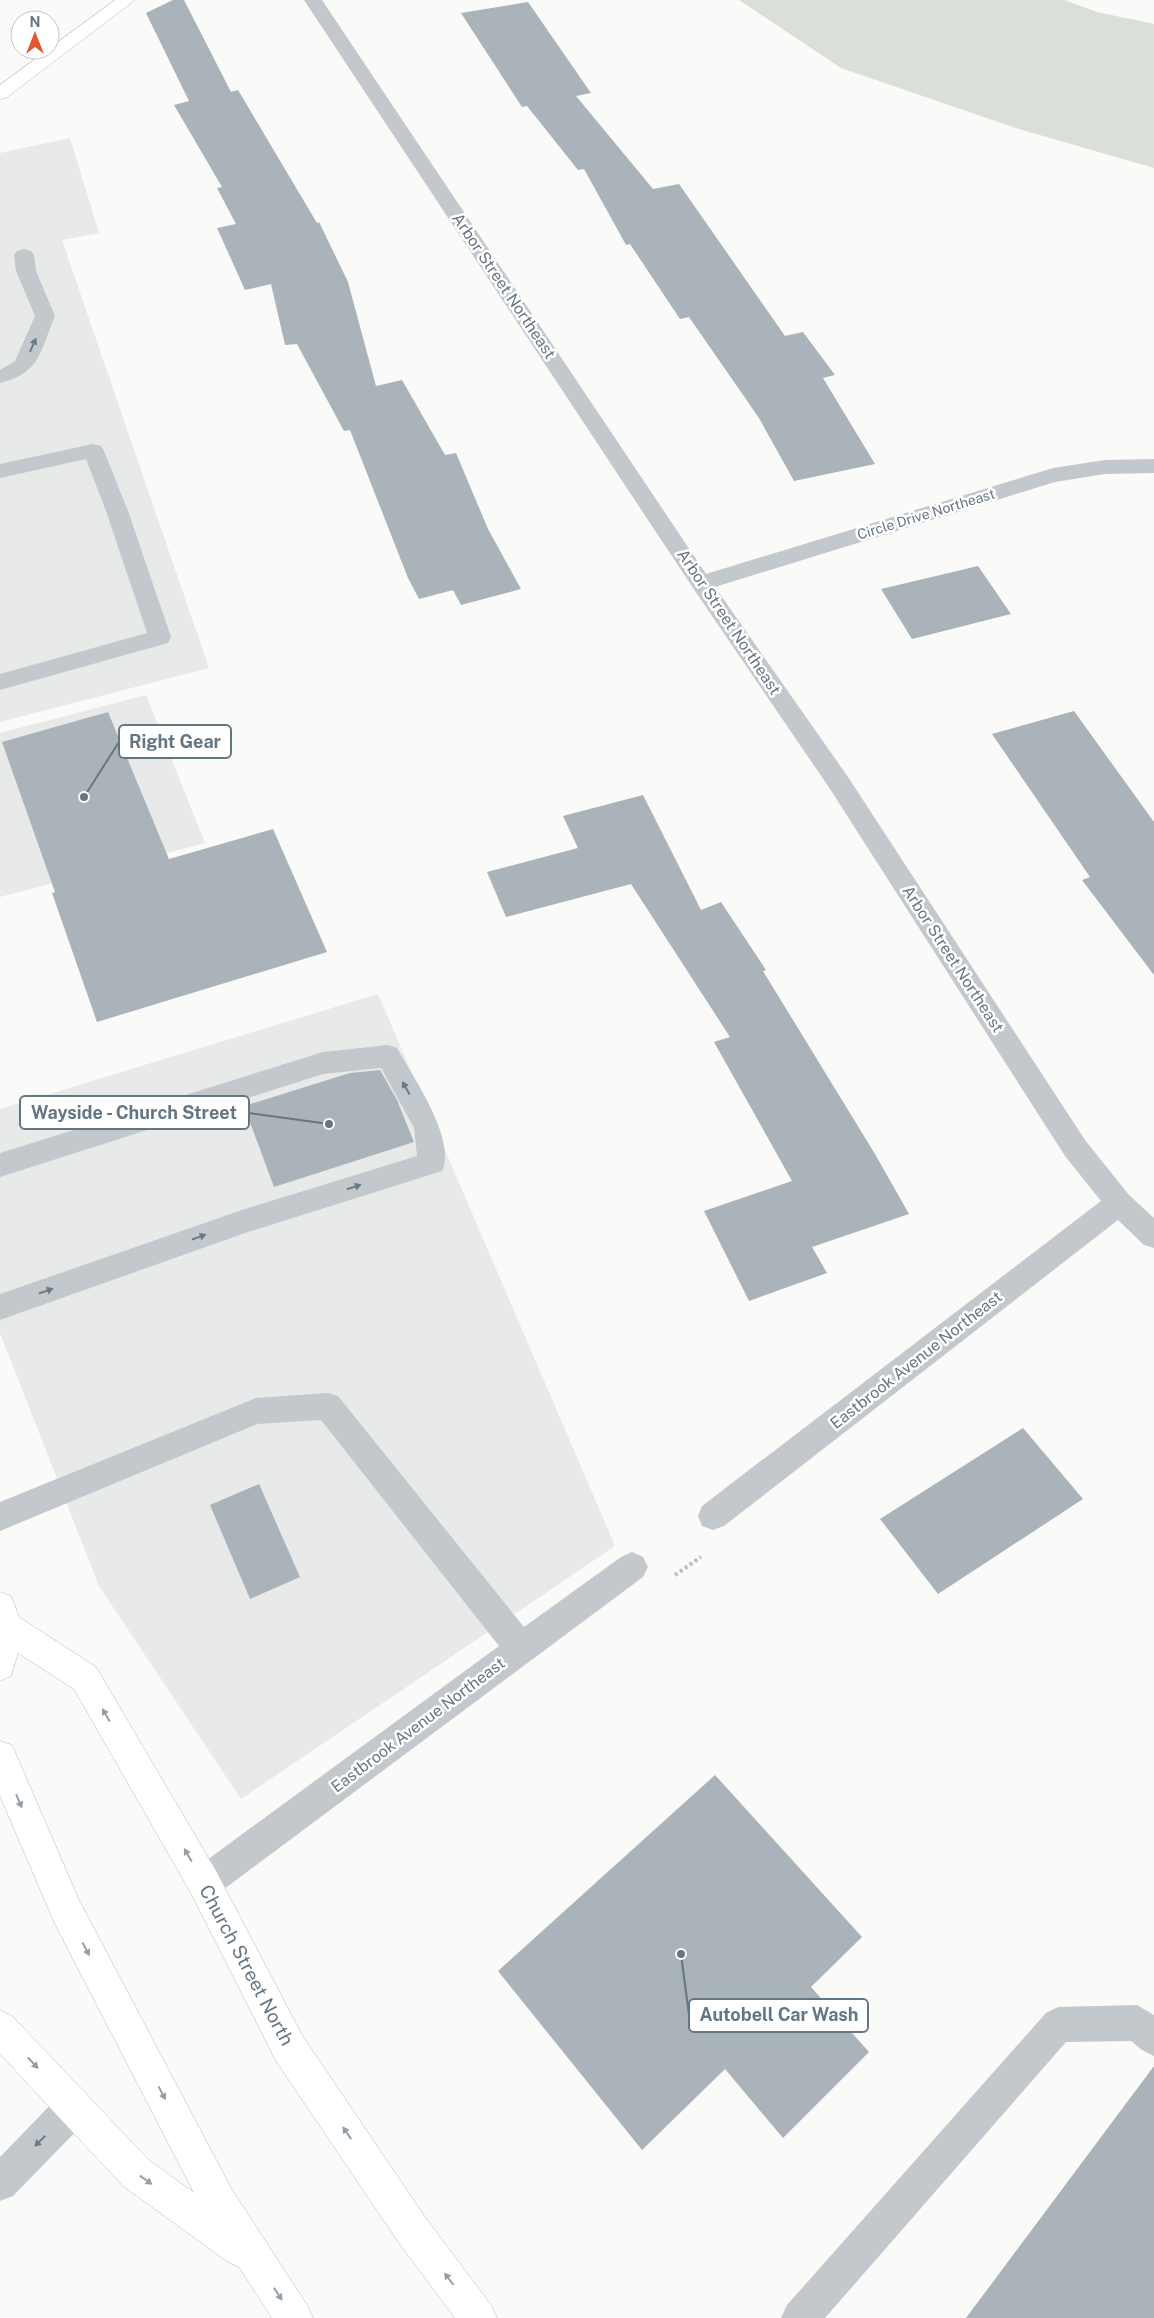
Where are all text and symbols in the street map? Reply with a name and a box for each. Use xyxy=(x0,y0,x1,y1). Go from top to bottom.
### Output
north arrow xyxy=(10,10,60,60)
text: N xyxy=(30,14,40,30)
street label: Arbor Street Northeast xyxy=(448,210,560,362)
one-way arrow xyxy=(29,338,37,352)
street label: Circle Drive Northeast xyxy=(855,485,997,543)
street label: Arbor Street Northeast xyxy=(673,546,785,698)
callout: Right Gear xyxy=(119,725,231,758)
text: Right Gear xyxy=(129,731,222,752)
street label: Arbor Street Northeast xyxy=(898,882,1008,1036)
one-way arrow xyxy=(402,1080,410,1095)
callout: Wayside - Church Street xyxy=(20,1096,249,1129)
text: Wayside - Church Street xyxy=(31,1102,237,1123)
one-way arrow xyxy=(346,1183,361,1190)
one-way arrow xyxy=(192,1233,207,1241)
one-way arrow xyxy=(39,1287,54,1295)
street label: Eastbrook Avenue Northeast xyxy=(826,1287,1006,1433)
street label: Eastbrook Avenue Northeast xyxy=(327,1653,509,1797)
one-way arrow xyxy=(102,1707,110,1722)
one-way arrow xyxy=(16,1794,24,1809)
one-way arrow xyxy=(184,1848,192,1863)
street label: Church Street North xyxy=(195,1881,299,2049)
one-way arrow xyxy=(82,1942,90,1957)
callout: Autobell Car Wash xyxy=(689,1999,868,2032)
text: Autobell Car Wash xyxy=(700,2004,858,2025)
one-way arrow xyxy=(27,2057,39,2069)
one-way arrow xyxy=(158,2086,166,2101)
one-way arrow xyxy=(342,2126,351,2139)
one-way arrow xyxy=(34,2135,46,2147)
one-way arrow xyxy=(139,2175,153,2185)
one-way arrow xyxy=(444,2272,454,2286)
one-way arrow xyxy=(273,2288,283,2301)

